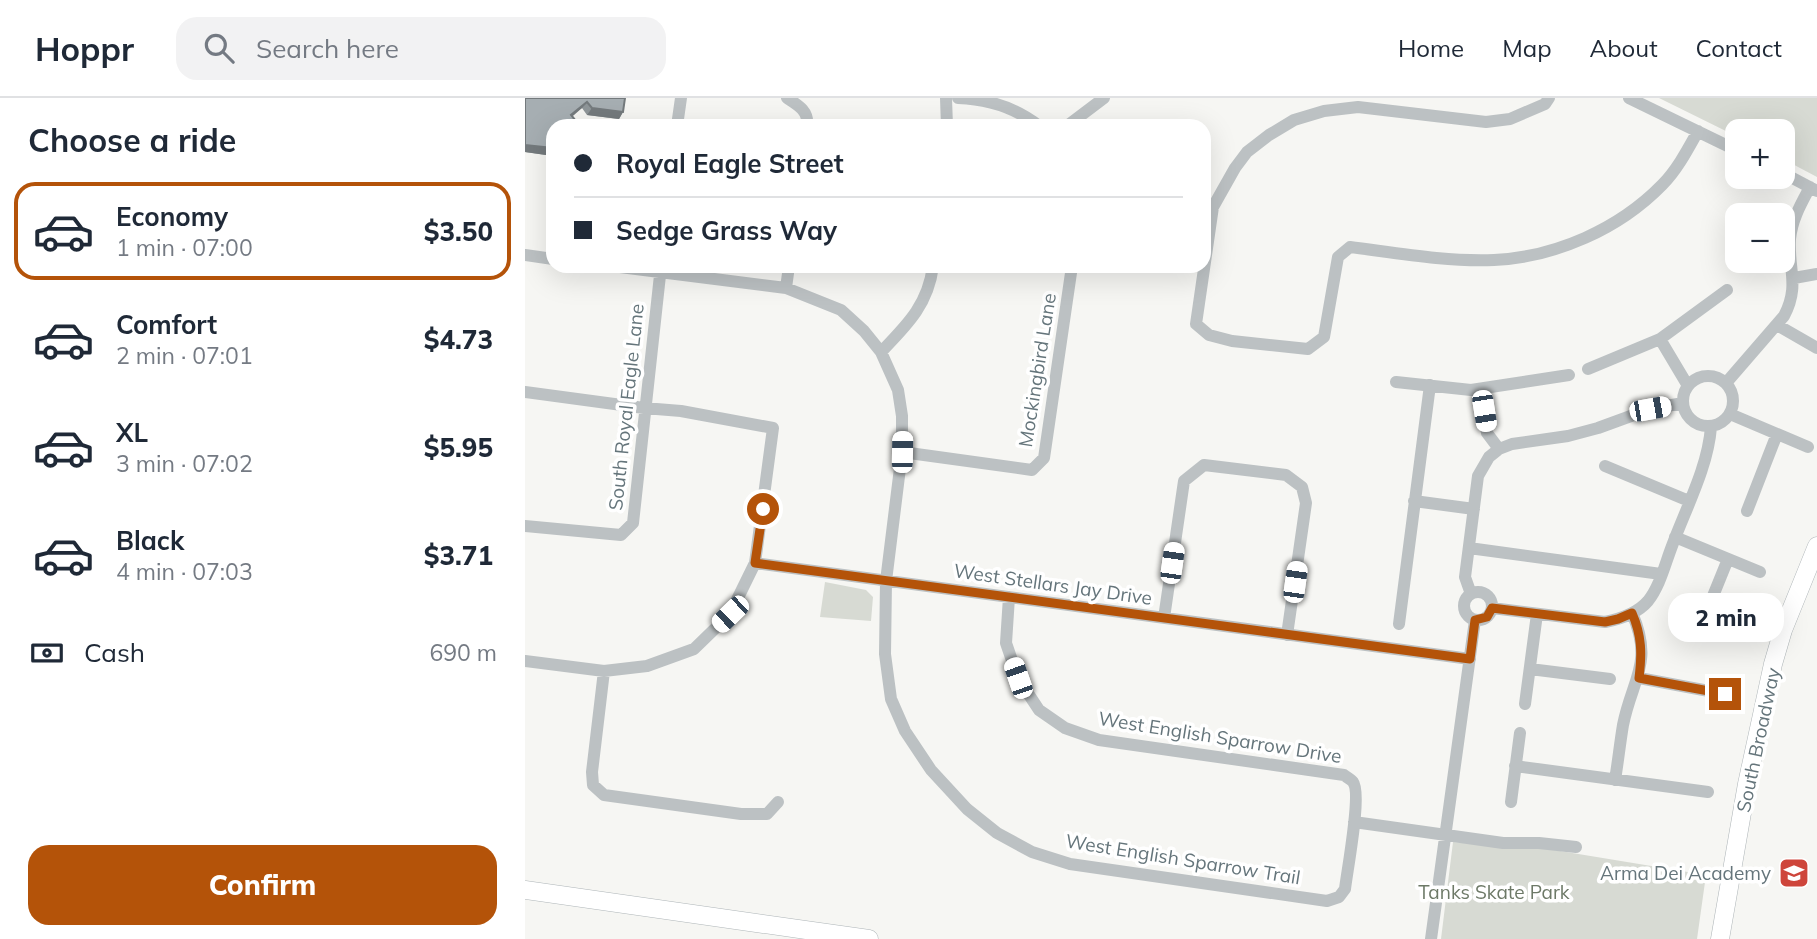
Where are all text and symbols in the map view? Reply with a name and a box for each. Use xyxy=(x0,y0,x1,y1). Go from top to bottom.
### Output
search box xyxy=(176,17,666,80)
text: Hoppr xyxy=(35,28,134,69)
icon: search xyxy=(200,29,238,67)
text: Search here xyxy=(256,32,399,65)
text: Home xyxy=(1398,33,1464,63)
text: Map xyxy=(1502,33,1552,63)
text: About xyxy=(1590,33,1658,63)
text: Contact xyxy=(1696,33,1782,63)
map controls xyxy=(1725,119,1795,273)
button: + xyxy=(1725,119,1795,189)
text: Choose a ride xyxy=(28,120,236,160)
text: Royal Eagle Street xyxy=(616,147,844,180)
icon: car xyxy=(32,200,95,263)
text: Economy xyxy=(116,200,228,233)
button: − xyxy=(1725,203,1795,273)
text: Sedge Grass Way xyxy=(616,214,837,247)
text: $3.50 xyxy=(424,215,493,248)
text: 1 min · 07:00 xyxy=(116,233,253,262)
street label: Mockingbird Lane xyxy=(1013,291,1061,449)
street label: South Royal Eagle Lane xyxy=(603,302,649,512)
icon: car xyxy=(32,308,95,371)
text: Comfort xyxy=(116,308,217,341)
text: $4.73 xyxy=(424,323,493,356)
text: 2 min · 07:01 xyxy=(116,341,253,370)
car xyxy=(1471,389,1498,433)
car xyxy=(1628,395,1673,423)
icon: car xyxy=(32,416,95,479)
text: XL xyxy=(116,416,148,449)
text: $5.95 xyxy=(424,431,493,464)
car xyxy=(892,431,913,473)
text: 3 min · 07:02 xyxy=(116,449,253,478)
route start xyxy=(747,493,779,525)
icon: car xyxy=(32,524,95,587)
text: Black xyxy=(116,524,184,557)
text: $3.71 xyxy=(424,539,493,572)
car xyxy=(1159,541,1186,585)
text: 4 min · 07:03 xyxy=(116,557,253,586)
street label: West Stellars Jay Drive xyxy=(952,558,1154,610)
car xyxy=(1282,560,1309,604)
car xyxy=(708,592,753,636)
callout: 2 min xyxy=(1667,592,1783,642)
text: 2 min xyxy=(1695,603,1757,632)
icon: cash xyxy=(28,634,66,672)
text: Cash xyxy=(84,636,145,669)
text: 690 m xyxy=(429,638,497,667)
car xyxy=(1002,655,1035,701)
street label: South Broadway xyxy=(1731,665,1785,815)
route end xyxy=(1709,678,1741,710)
street label: West English Sparrow Drive xyxy=(1097,706,1343,768)
street label: West English Sparrow Trail xyxy=(1064,829,1302,889)
button: Confirm xyxy=(28,845,497,925)
school or university icon: Arma Dei Academy xyxy=(1777,856,1811,890)
place label: Arma Dei Academy xyxy=(1600,861,1771,885)
park label: Tanks Skate Park xyxy=(1418,880,1570,904)

